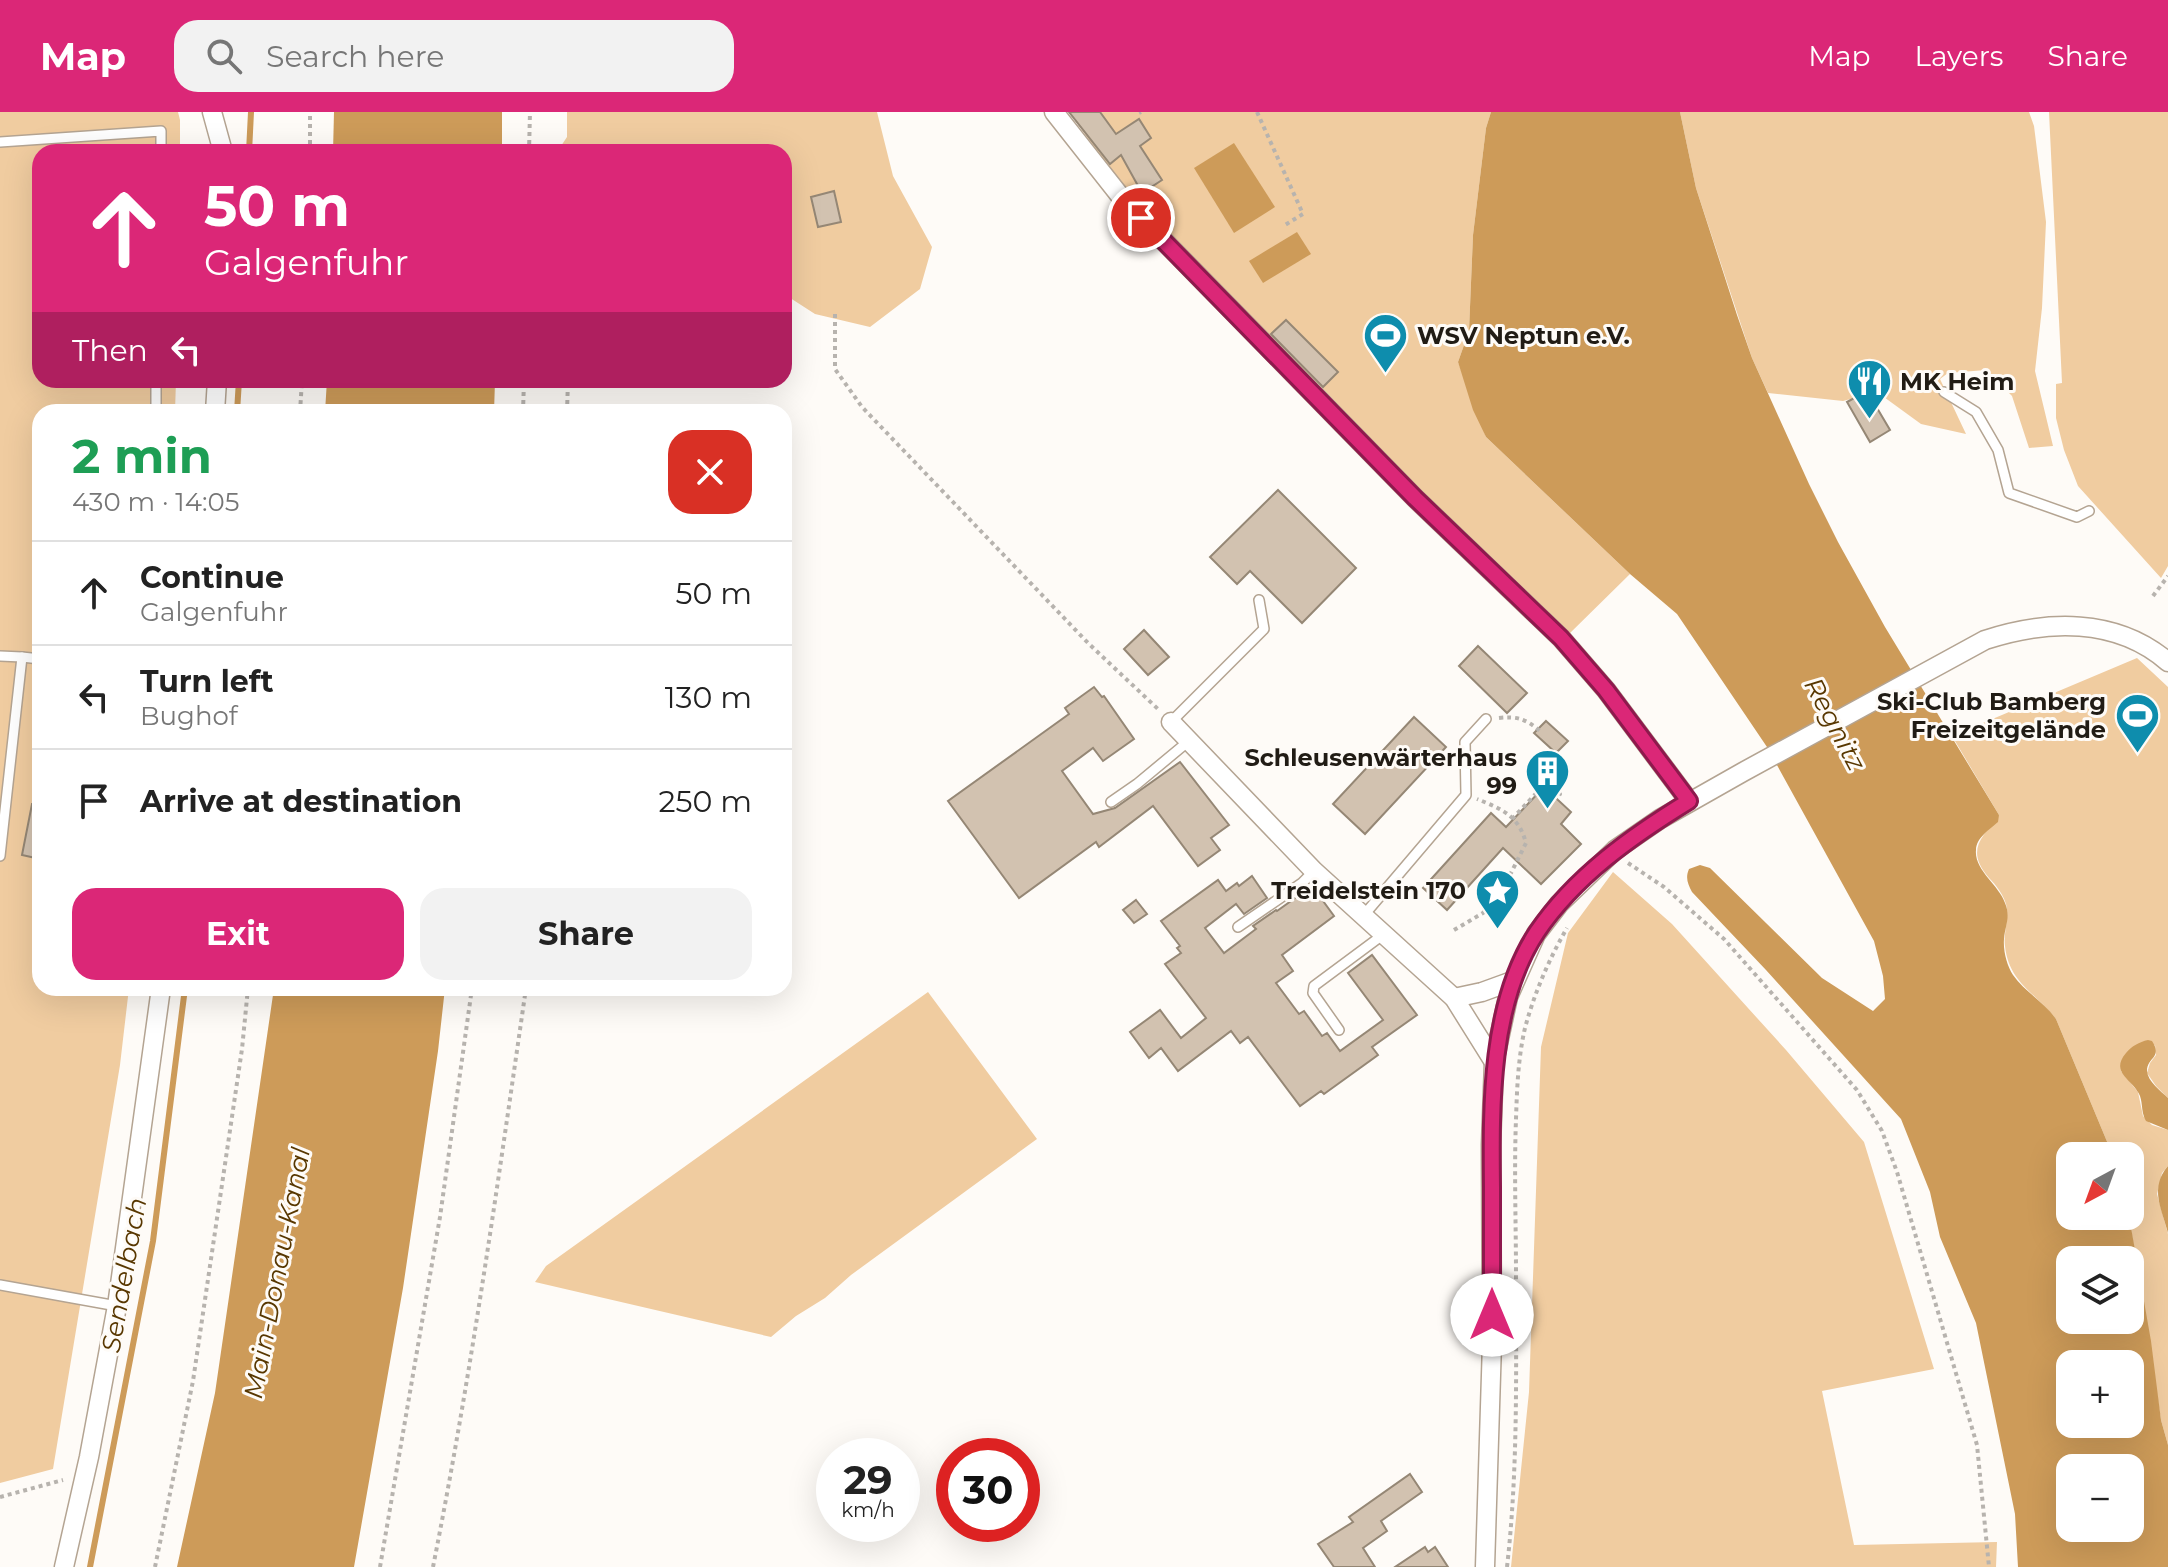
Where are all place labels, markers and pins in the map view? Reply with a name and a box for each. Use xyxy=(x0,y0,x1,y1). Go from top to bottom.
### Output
pin xyxy=(1107,184,1175,252)
sports icon: WSV Neptun e.V. xyxy=(1362,312,1410,375)
place label: WSV Neptun e.V. xyxy=(1417,321,1630,350)
restaurant icon: MK Heim xyxy=(1845,358,1893,421)
place label: MK Heim xyxy=(1900,367,2014,396)
place label: Ski-Club Bamberg Freizeitgelände xyxy=(1877,687,2106,744)
sports icon: Ski-Club Bamberg Freizeitgelände xyxy=(2113,692,2161,755)
place label: Schleusenwärterhaus 99 xyxy=(1244,743,1517,800)
building icon: Schleusenwärterhaus 99 xyxy=(1524,748,1572,811)
place icon: Treidelstein 170 xyxy=(1473,867,1521,930)
place label: Treidelstein 170 xyxy=(1271,876,1466,905)

